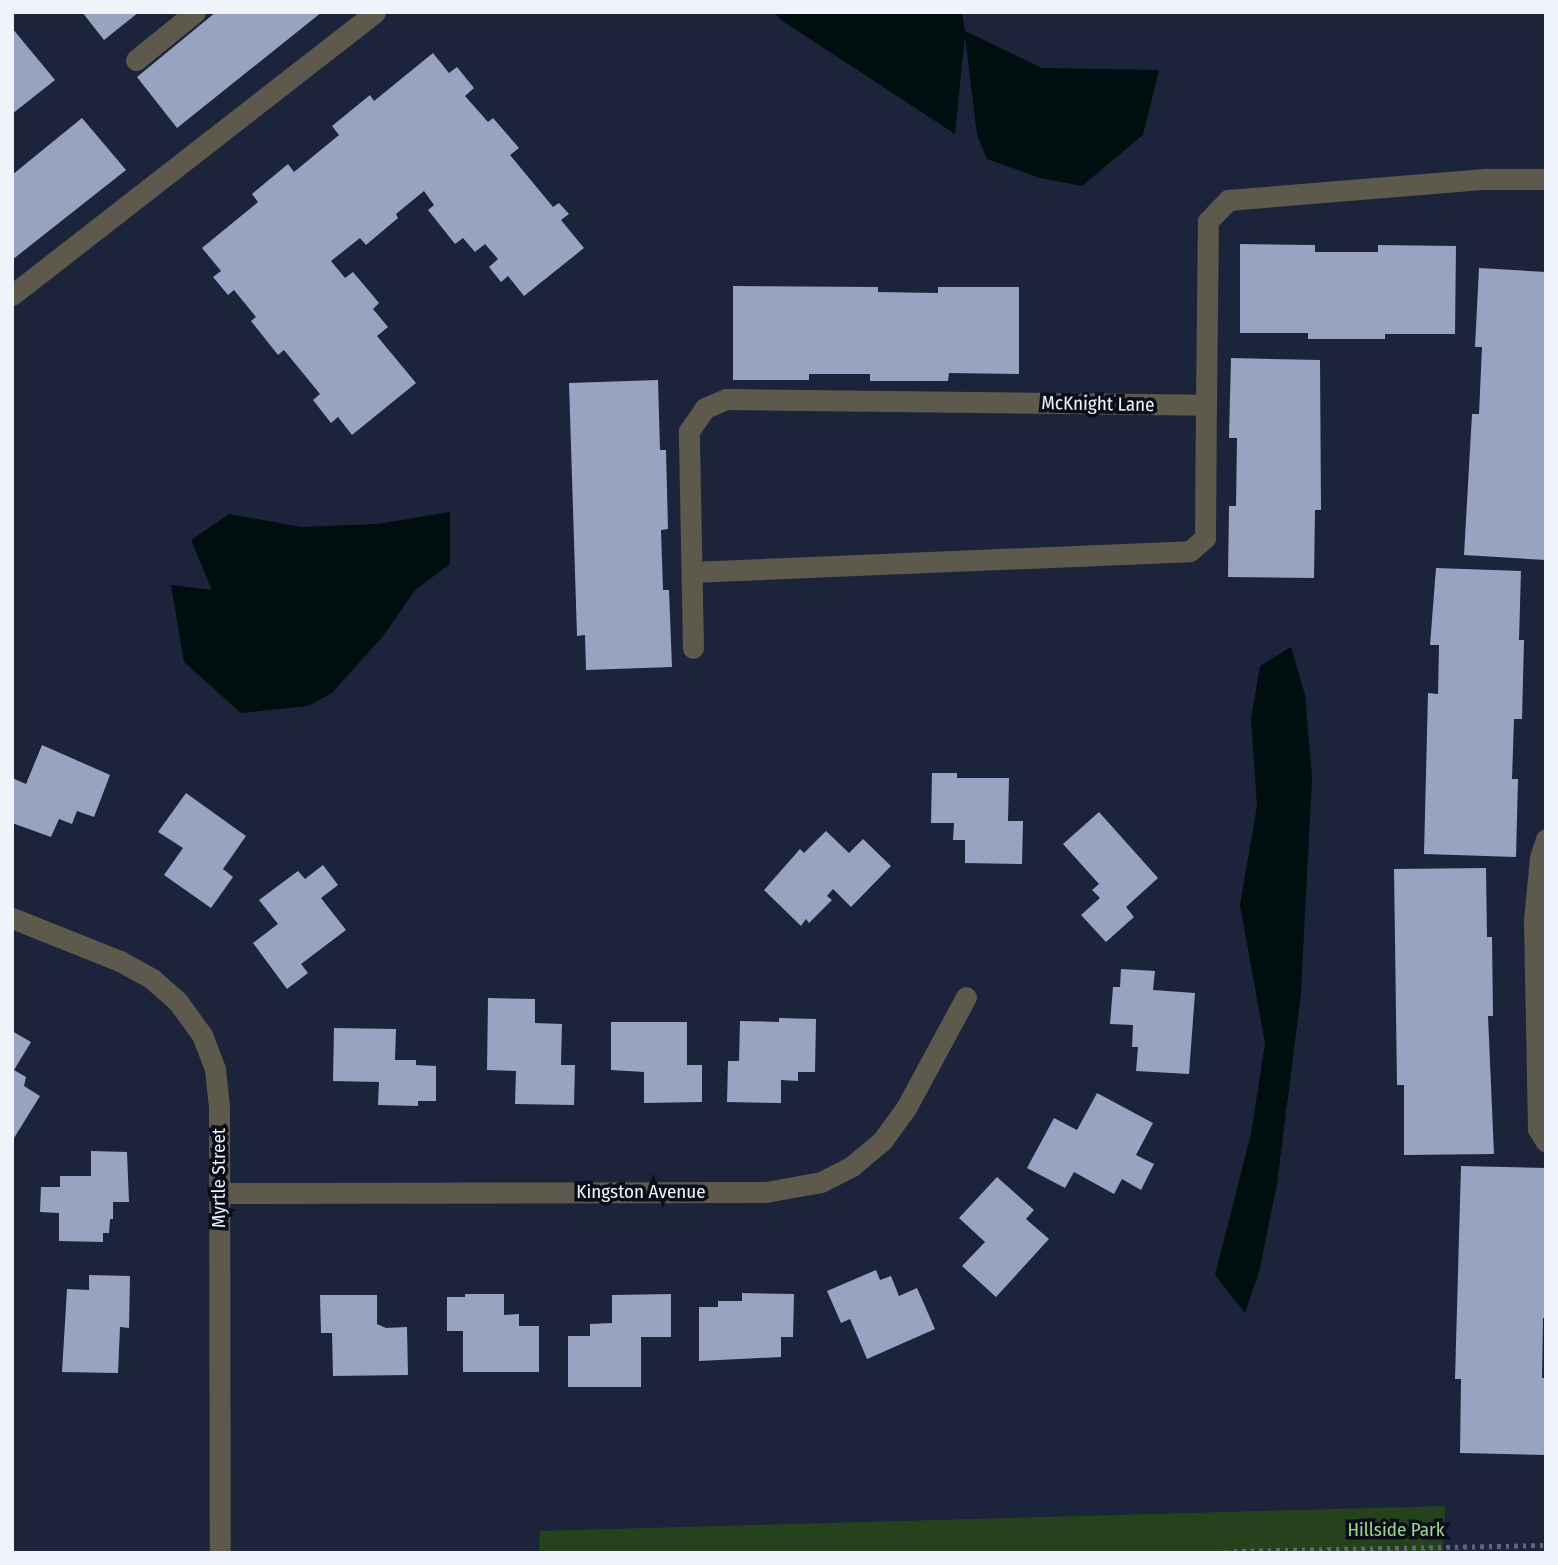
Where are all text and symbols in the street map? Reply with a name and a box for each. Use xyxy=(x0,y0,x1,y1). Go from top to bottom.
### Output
street label: McKnight Lane xyxy=(1041,392,1155,416)
street label: Myrtle Street xyxy=(208,1128,230,1228)
street label: Kingston Avenue xyxy=(576,1181,706,1203)
park label: Hillside Park xyxy=(1347,1519,1445,1541)

